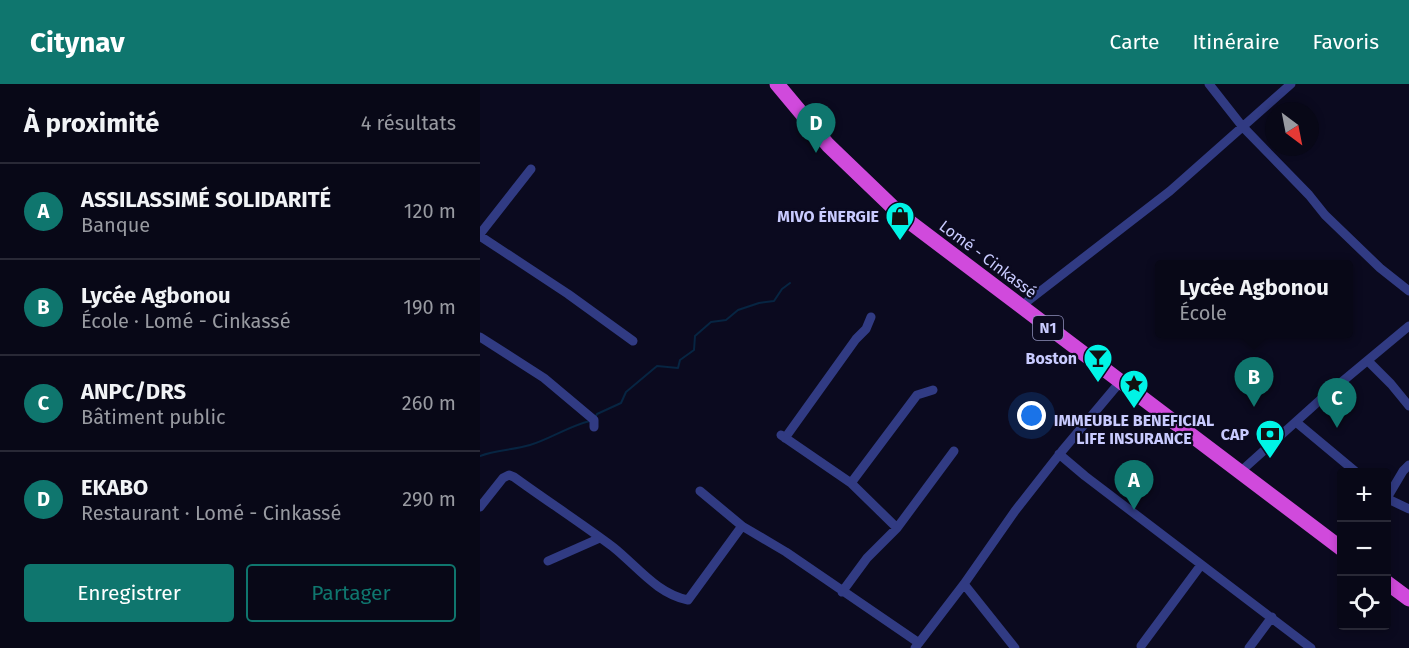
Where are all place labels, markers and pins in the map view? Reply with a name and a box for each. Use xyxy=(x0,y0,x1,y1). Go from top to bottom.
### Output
pin: D xyxy=(796,104,836,153)
shop icon: MIVO ÉNERGIE xyxy=(884,200,916,242)
place label: MIVO ÉNERGIE xyxy=(777,206,879,226)
bar icon: Boston xyxy=(1082,342,1114,384)
place label: Boston xyxy=(1026,349,1077,368)
pin: B xyxy=(1234,358,1274,407)
place icon: IMMEUBLE BENEFICIAL LIFE INSURANCE xyxy=(1118,368,1150,410)
pin: C xyxy=(1318,378,1356,428)
place label: IMMEUBLE BENEFICIAL LIFE INSURANCE xyxy=(1054,411,1214,448)
bank icon: CAP xyxy=(1254,418,1286,460)
place label: CAP xyxy=(1221,425,1249,444)
pin: A xyxy=(1114,460,1154,510)

